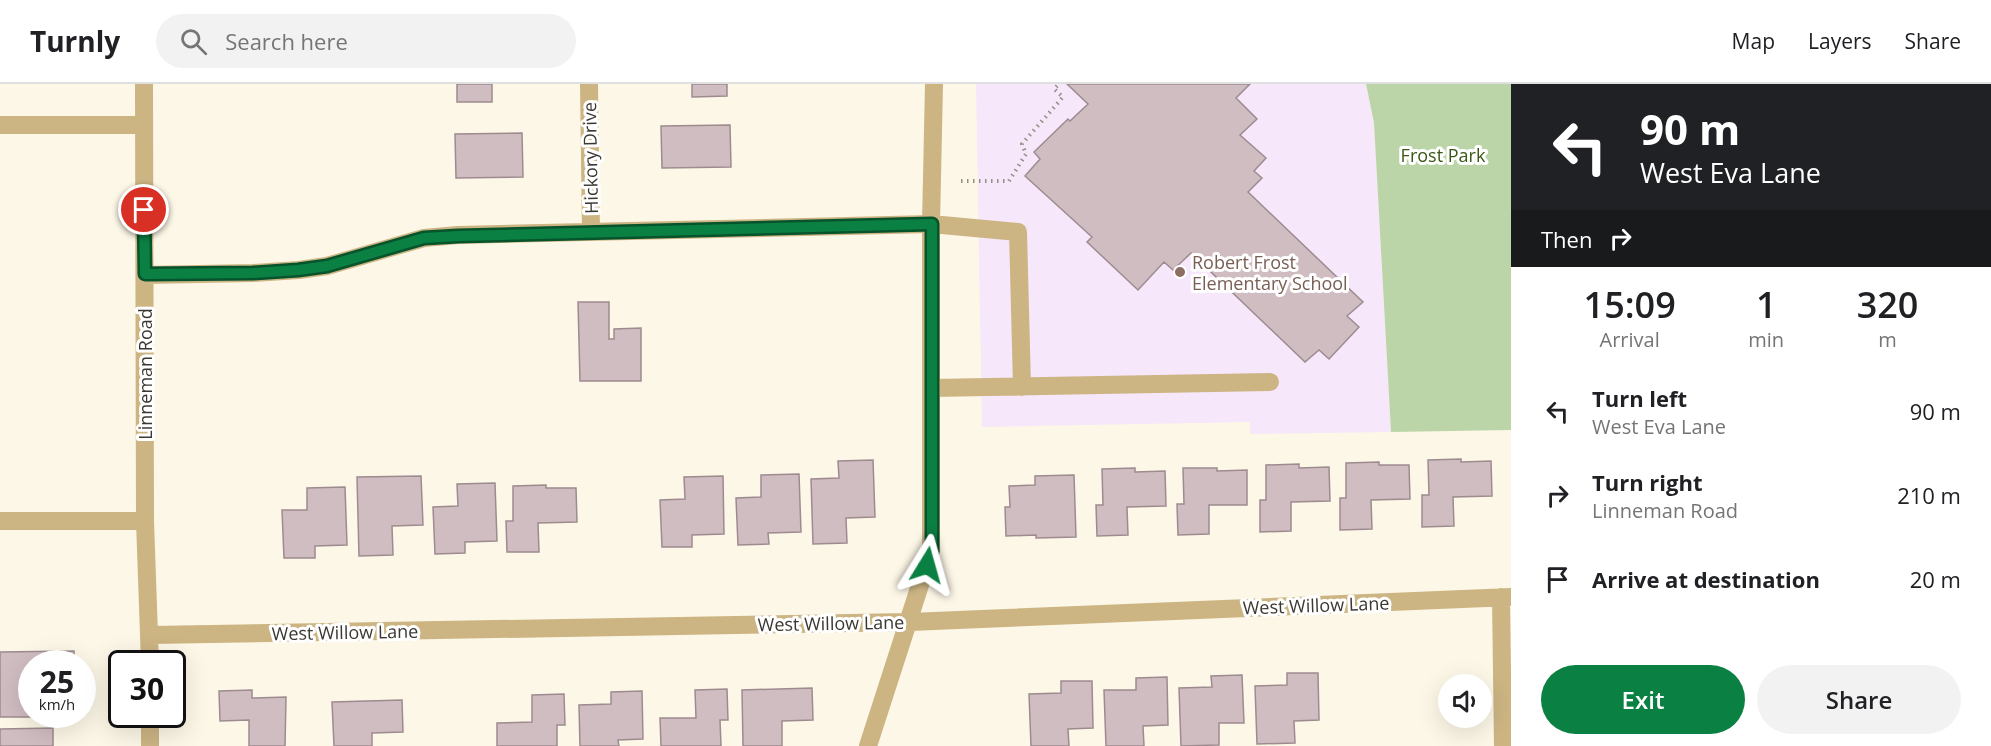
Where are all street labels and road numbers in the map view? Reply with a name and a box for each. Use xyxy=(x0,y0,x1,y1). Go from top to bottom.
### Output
street label: Hickory Drive xyxy=(577,102,603,214)
street label: Linneman Road xyxy=(133,308,157,440)
street label: West Willow Lane xyxy=(1242,590,1390,620)
street label: West Willow Lane xyxy=(757,610,905,636)
street label: West Willow Lane xyxy=(271,619,419,645)

